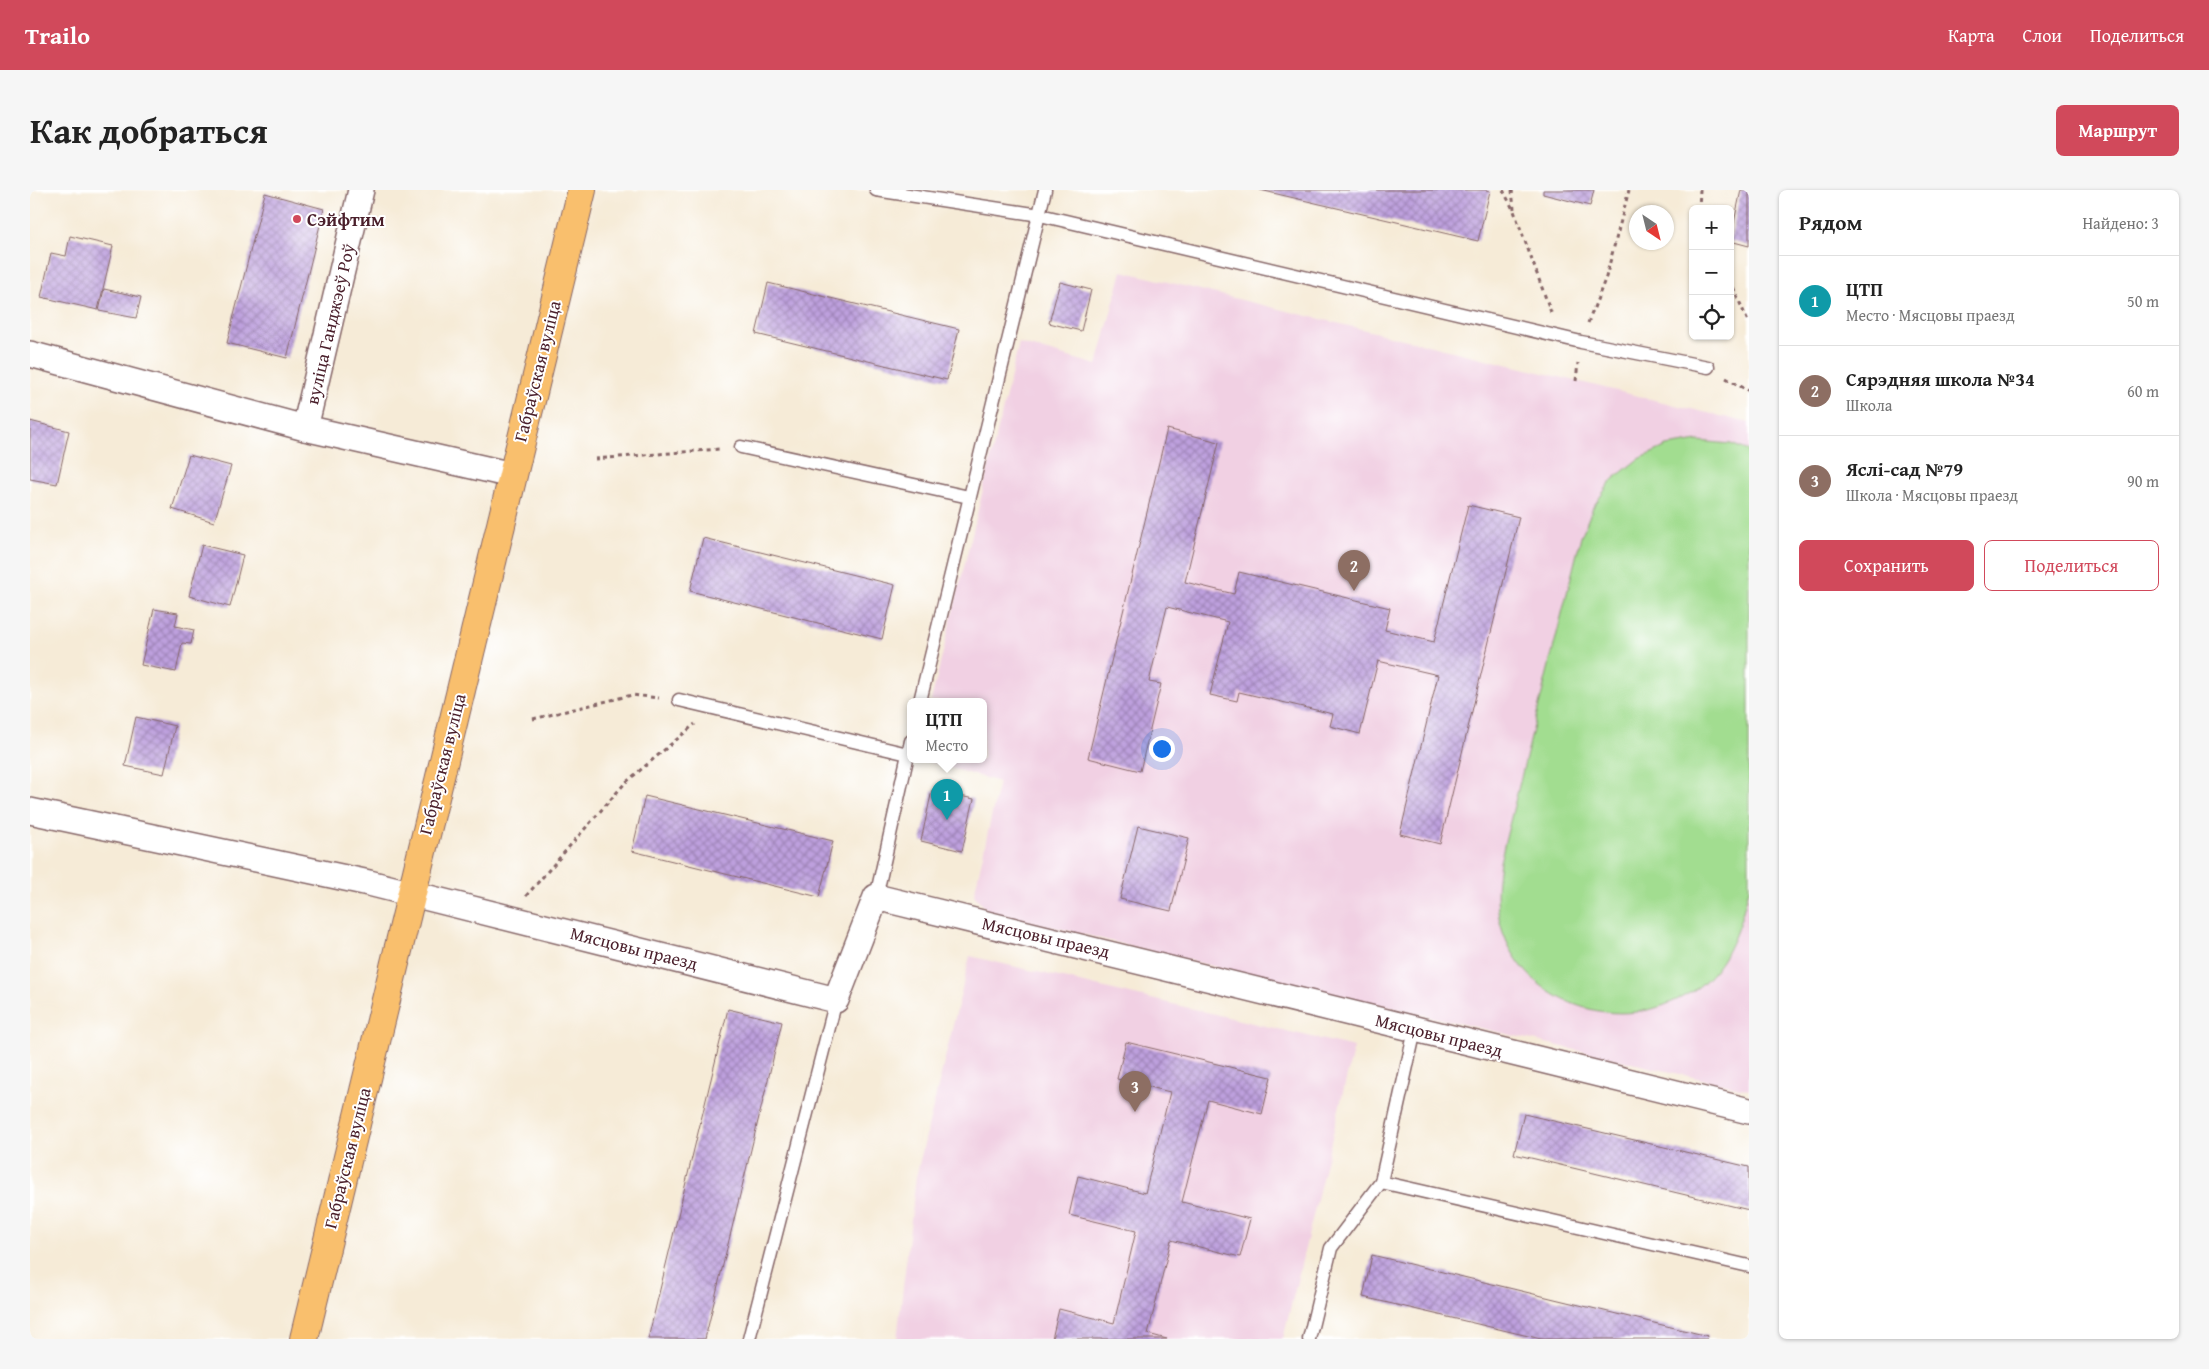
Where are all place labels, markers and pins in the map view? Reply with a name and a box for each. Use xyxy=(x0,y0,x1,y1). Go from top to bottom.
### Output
place label: Сэйфтим xyxy=(307,206,385,233)
marker: Сэйфтим xyxy=(291,213,303,225)
pin: 2 xyxy=(1338,550,1370,591)
pin: 1 xyxy=(931,779,963,820)
pin: 3 xyxy=(1119,1071,1151,1112)

